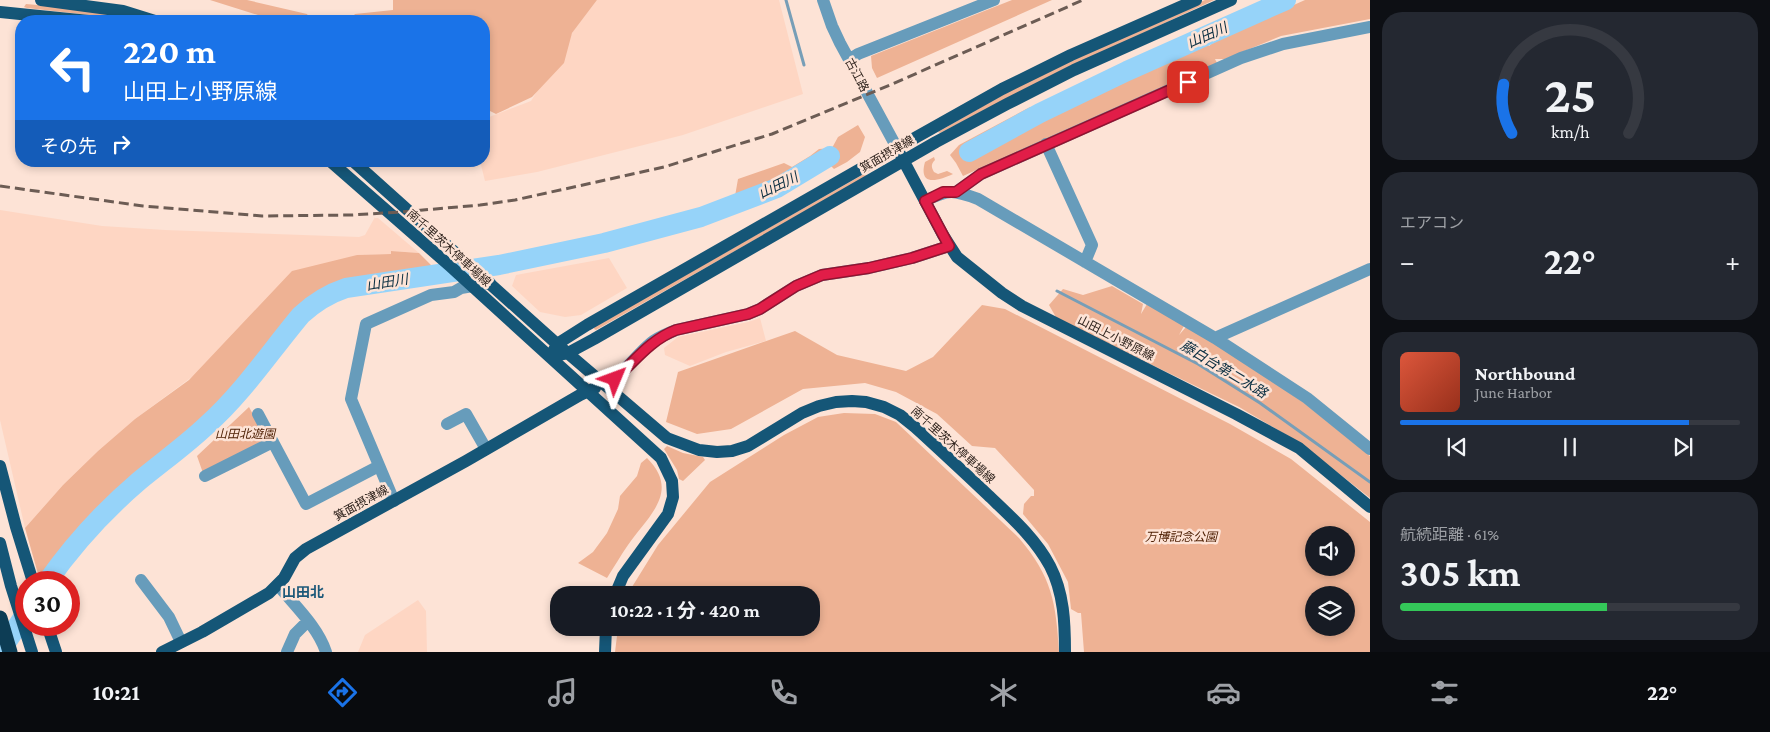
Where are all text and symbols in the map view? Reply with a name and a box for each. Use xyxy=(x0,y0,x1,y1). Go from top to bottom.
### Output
water label: 山田川 xyxy=(1185,18,1231,51)
text: 220 m xyxy=(123,32,216,71)
icon: left xyxy=(40,35,105,100)
street label: 古江路 xyxy=(842,56,872,94)
pin xyxy=(1167,61,1209,103)
text: 25 xyxy=(1544,65,1596,123)
icon: arrive xyxy=(1174,68,1202,96)
text: 山田上小野原線 xyxy=(123,79,277,104)
text: km/h xyxy=(1551,122,1590,142)
icon: right xyxy=(107,130,135,158)
street label: 箕面摂津線 xyxy=(858,133,916,175)
text: その先 xyxy=(40,136,97,157)
water label: 山田川 xyxy=(756,168,802,201)
street label: 南千里茨木停車場線 xyxy=(404,207,494,289)
text: エアコン xyxy=(1400,214,1464,231)
text: 22° xyxy=(1544,240,1596,282)
text: − xyxy=(1400,246,1415,277)
text: + xyxy=(1725,246,1740,277)
water label: 山田川 xyxy=(365,271,411,293)
street label: 山田上小野原線 xyxy=(1075,313,1157,363)
water label: 藤白台第二水路 xyxy=(1178,337,1271,402)
position arrow xyxy=(588,352,640,404)
text: Northbound xyxy=(1475,363,1575,384)
text: June Harbor xyxy=(1475,384,1552,401)
street label: 南千里茨木停車場線 xyxy=(908,404,998,486)
park label: 山田北遊園 xyxy=(215,427,277,441)
icon: previous xyxy=(1443,433,1471,461)
icon: pause xyxy=(1556,433,1584,461)
icon: next xyxy=(1669,433,1697,461)
street label: 箕面摂津線 xyxy=(331,482,391,524)
map controls xyxy=(1305,526,1355,636)
button: sound xyxy=(1305,526,1355,576)
text: 航続距離 · 61% xyxy=(1400,526,1499,543)
park label: 万博記念公園 xyxy=(1145,530,1219,544)
text: 305 km xyxy=(1400,552,1520,594)
speed limit sign: 30 xyxy=(15,571,80,636)
district label: 山田北 xyxy=(282,584,324,600)
button: layers xyxy=(1305,586,1355,636)
text: 10:22 · 1 分 · 420 m xyxy=(610,600,760,621)
icon: directions xyxy=(325,675,360,710)
icon: music xyxy=(545,675,580,710)
icon: phone xyxy=(766,675,801,710)
icon: climate xyxy=(986,675,1021,710)
icon: car xyxy=(1206,675,1241,710)
icon: filters xyxy=(1427,675,1462,710)
text: 10:21 xyxy=(93,680,140,705)
text: 22° xyxy=(1647,680,1677,705)

